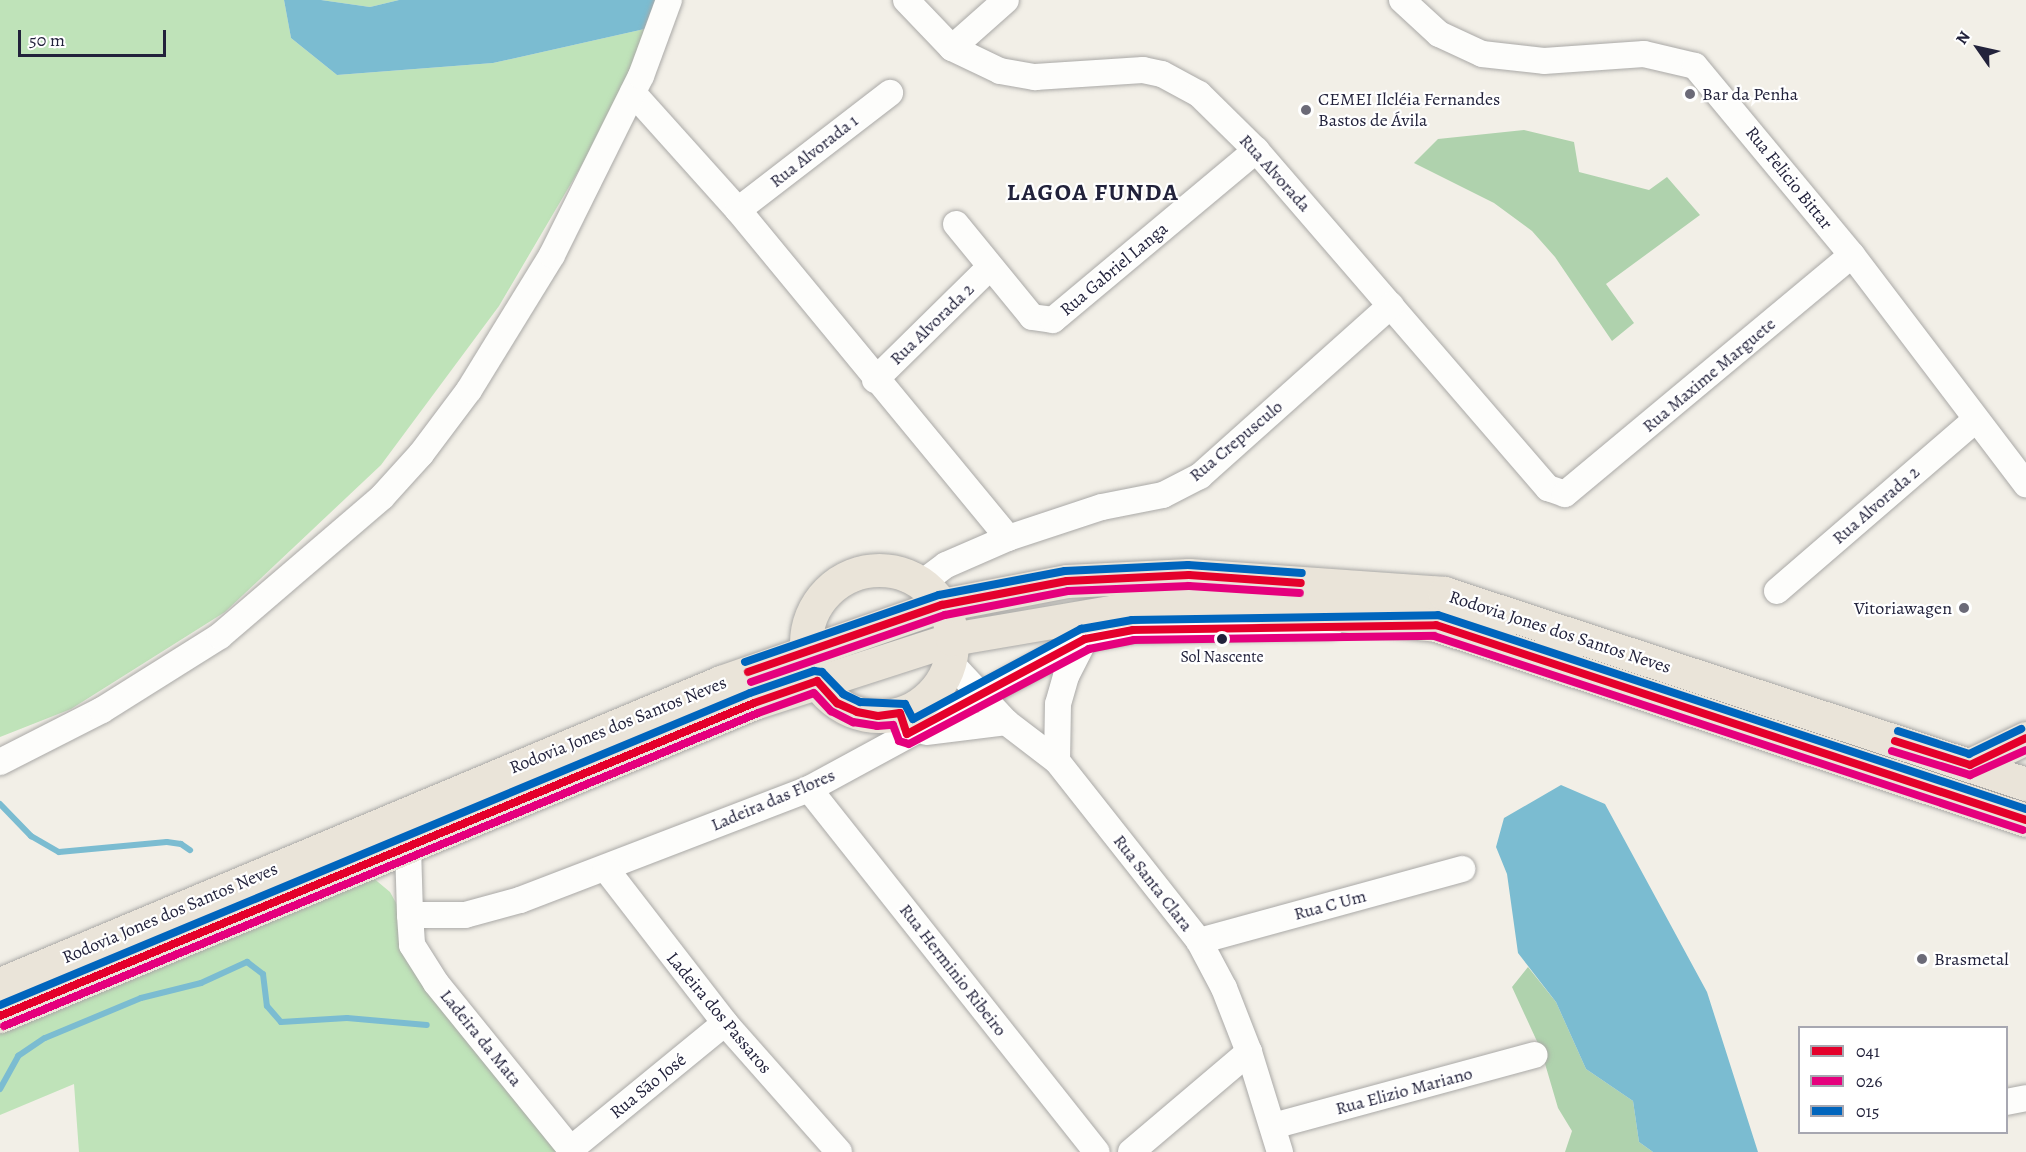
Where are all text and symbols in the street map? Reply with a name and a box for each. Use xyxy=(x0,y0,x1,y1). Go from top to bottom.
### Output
scale bar xyxy=(21,18,170,56)
north arrow xyxy=(1948,18,2008,78)
text: N xyxy=(1951,27,1975,49)
text: 50 m xyxy=(29,28,65,52)
place label: Bar da Penha xyxy=(1702,83,1798,105)
marker: Bar da Penha xyxy=(1683,87,1697,101)
place label: CEMEI Ilcléia Fernandes Bastos de Ávila xyxy=(1318,89,1500,132)
marker: CEMEI Ilcléia Fernandes Bastos de Ávila xyxy=(1299,103,1313,117)
street label: Rua Alvorada 1 xyxy=(765,110,863,192)
street label: Rua Felicio Bittar xyxy=(1741,122,1837,234)
street label: Rua Alvorada xyxy=(1235,130,1315,216)
district label: LAGOA FUNDA xyxy=(1007,179,1179,207)
street label: Rua Gabriel Langa xyxy=(1056,218,1172,320)
street label: Rua Alvorada 2 xyxy=(885,278,979,370)
street label: Rua Maxime Marguete xyxy=(1638,313,1780,437)
street label: Rua Crepusculo xyxy=(1185,396,1287,486)
street label: Rua Alvorada 2 xyxy=(1828,461,1924,549)
street label: Rodovia Jones dos Santos Neves xyxy=(1446,586,1674,678)
place label: Vitoriawagen xyxy=(1854,597,1952,619)
marker: Vitoriawagen xyxy=(1957,601,1971,615)
marker: Sol Nascente xyxy=(1216,633,1228,645)
place label: Sol Nascente xyxy=(1180,647,1264,667)
street label: Rodovia Jones dos Santos Neves xyxy=(506,672,730,778)
street label: Ladeira das Flores xyxy=(708,764,838,836)
street label: Rua Santa Clara xyxy=(1109,830,1197,936)
street label: Rodovia Jones dos Santos Neves xyxy=(59,858,281,968)
street label: Rua C Um xyxy=(1292,885,1368,925)
street label: Rua Herminio Ribeiro xyxy=(895,900,1011,1040)
street label: Ladeira dos Passaros xyxy=(662,948,776,1078)
place label: Brasmetal xyxy=(1934,948,2009,970)
marker: Brasmetal xyxy=(1915,952,1929,966)
street label: Ladeira da Mata xyxy=(435,985,527,1091)
legend xyxy=(1798,1026,2008,1134)
text: 041 xyxy=(1856,1039,1880,1063)
street label: Rua São José xyxy=(606,1049,690,1123)
street label: Rua Elizio Mariano xyxy=(1333,1062,1475,1120)
text: 026 xyxy=(1856,1069,1882,1093)
text: 015 xyxy=(1856,1099,1880,1123)

